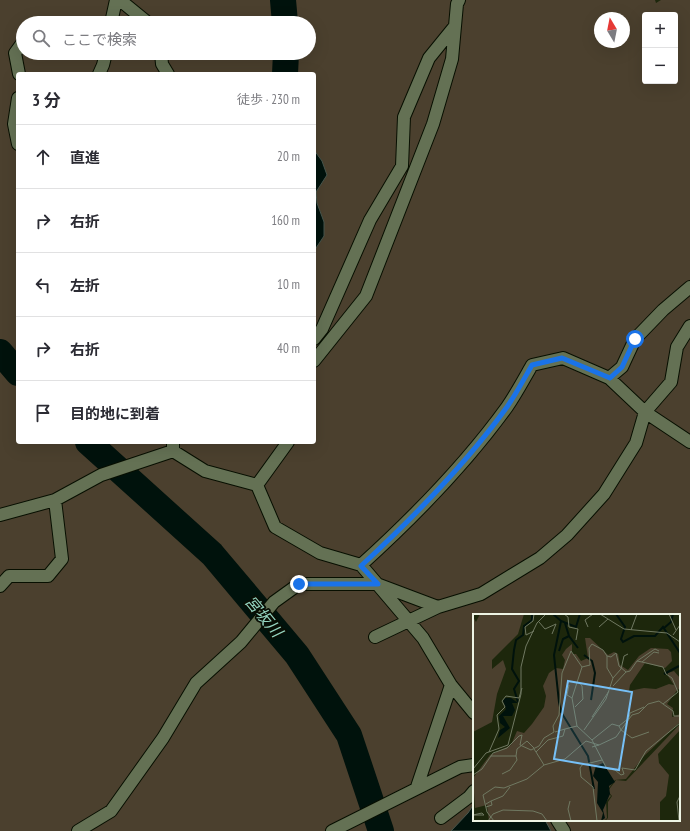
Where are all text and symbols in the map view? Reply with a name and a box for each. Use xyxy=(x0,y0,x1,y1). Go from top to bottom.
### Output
north arrow xyxy=(594,12,630,48)
map controls xyxy=(642,12,678,84)
button: + xyxy=(642,12,678,48)
search box xyxy=(16,16,316,60)
icon: search xyxy=(30,27,52,49)
text: ここで検索 xyxy=(62,30,137,49)
button: − xyxy=(642,48,678,84)
text: 3 分 xyxy=(32,89,61,111)
text: 徒歩 · 230 m xyxy=(237,91,300,108)
icon: ahead xyxy=(32,146,54,168)
text: 直進 xyxy=(70,148,100,167)
text: 20 m xyxy=(277,148,300,165)
icon: right xyxy=(32,210,54,232)
text: 右折 xyxy=(70,212,100,231)
text: 160 m xyxy=(271,212,300,229)
icon: left xyxy=(32,274,54,296)
text: 左折 xyxy=(70,276,100,295)
text: 10 m xyxy=(277,276,300,293)
route start xyxy=(626,330,644,348)
icon: right xyxy=(32,338,54,360)
text: 右折 xyxy=(70,340,100,359)
text: 40 m xyxy=(277,340,300,357)
icon: arrive xyxy=(32,402,54,424)
text: 目的地に到着 xyxy=(70,404,160,423)
route end xyxy=(290,575,308,593)
water label: 宮坂川 xyxy=(241,591,288,642)
inset map xyxy=(473,614,680,821)

